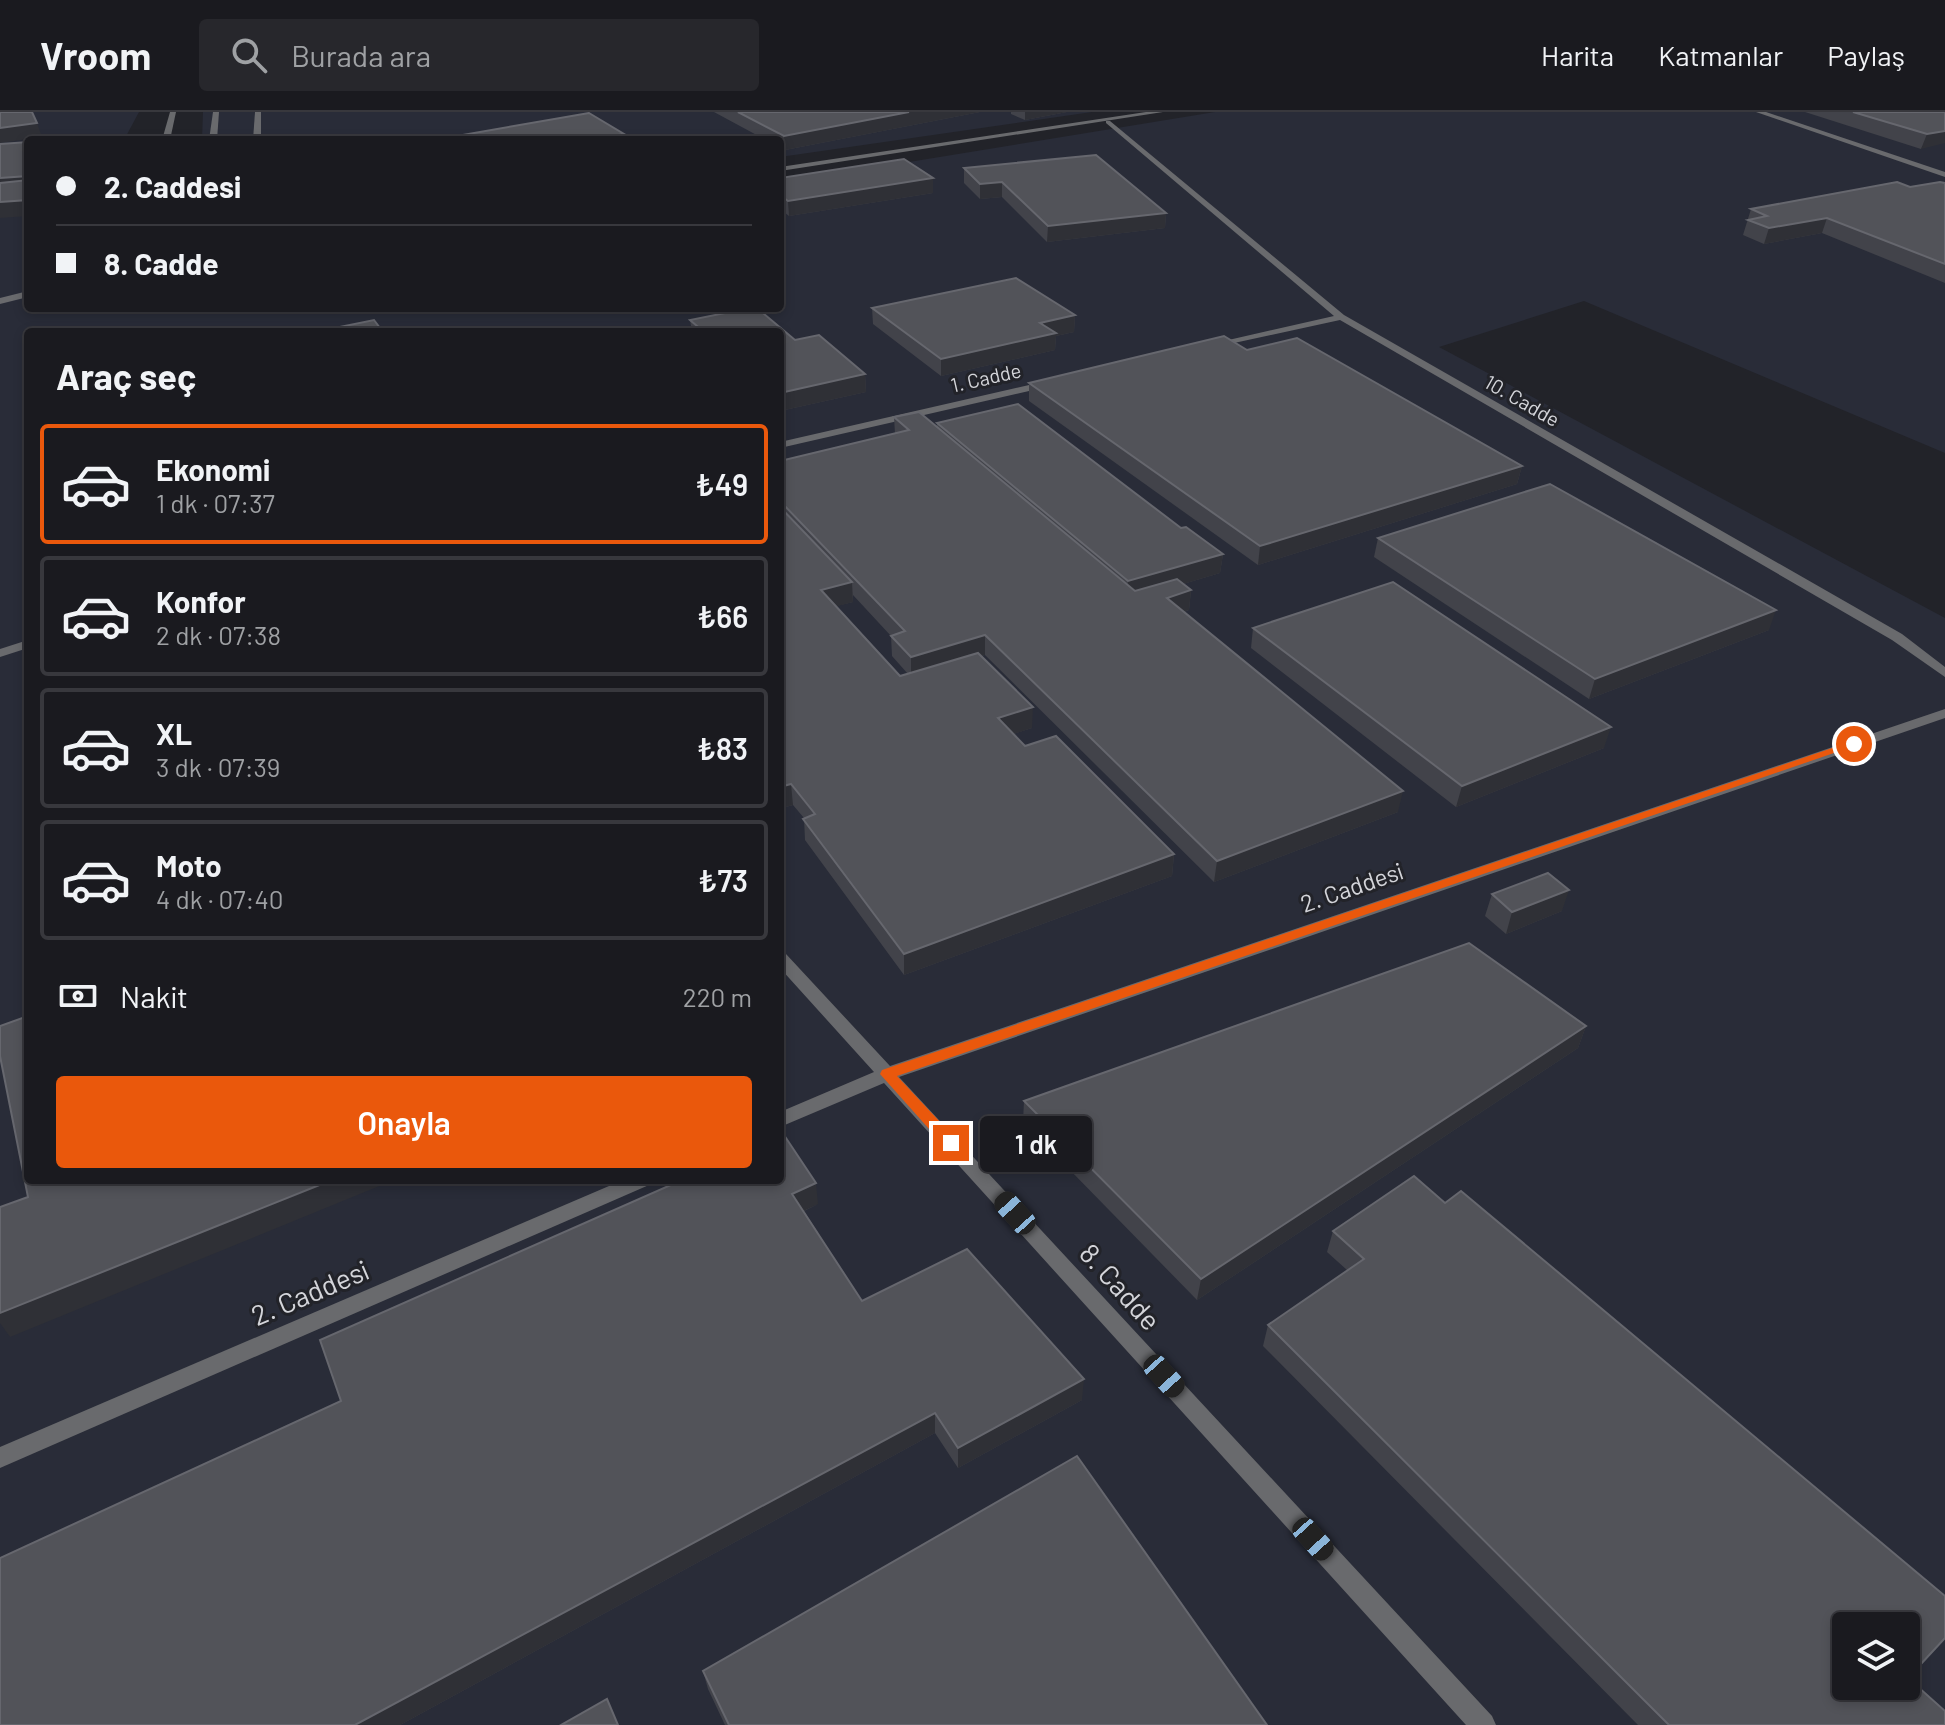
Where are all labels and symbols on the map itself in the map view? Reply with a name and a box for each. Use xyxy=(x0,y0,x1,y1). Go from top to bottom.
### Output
street label: 1. Cadde xyxy=(948,357,1023,397)
street label: 10. Cadde xyxy=(1481,369,1564,431)
route start xyxy=(1836,726,1872,762)
street label: 2. Caddesi xyxy=(1296,856,1407,918)
callout: 1 dk xyxy=(979,1115,1091,1171)
route end xyxy=(933,1125,969,1161)
car xyxy=(990,1187,1040,1239)
street label: 8. Cadde xyxy=(1073,1236,1168,1337)
street label: 2. Caddesi xyxy=(246,1252,373,1332)
car xyxy=(1139,1350,1189,1402)
car xyxy=(1288,1513,1338,1565)

